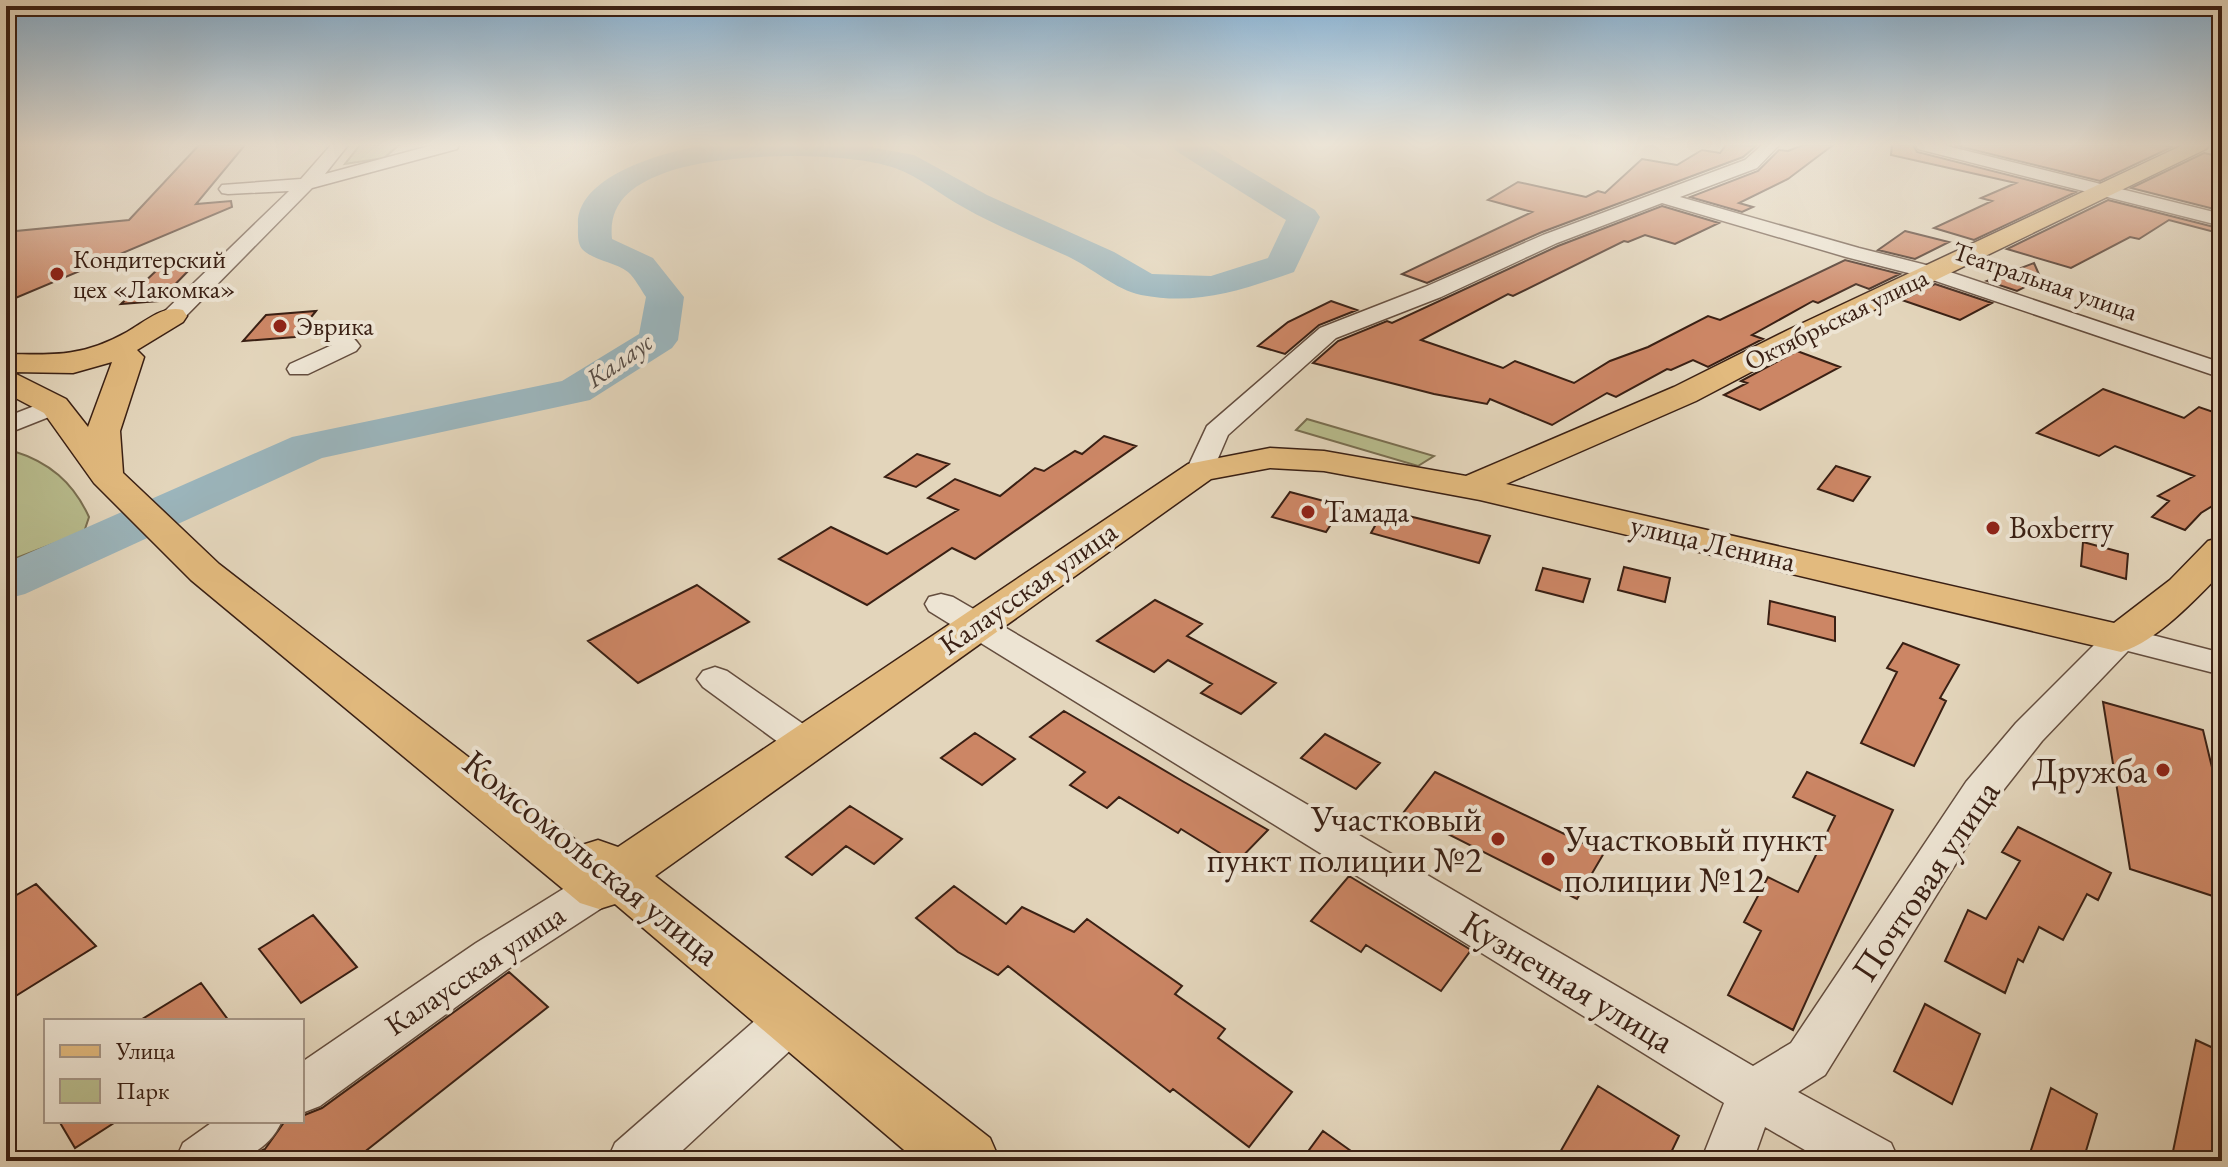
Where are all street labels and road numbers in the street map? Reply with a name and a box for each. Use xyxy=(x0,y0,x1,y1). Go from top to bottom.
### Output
street label: Театральная улица xyxy=(1948,233,2142,329)
street label: Октябрьская улица xyxy=(1739,260,1934,378)
street label: улица Ленина xyxy=(1627,505,1799,580)
street label: Калаусская улица xyxy=(931,512,1125,663)
street label: Комсомольская улица xyxy=(453,739,731,976)
street label: Почтовая улица xyxy=(1841,770,2010,990)
street label: Калаусская улица xyxy=(377,895,572,1044)
street label: Кузнечная улица xyxy=(1452,899,1684,1064)

